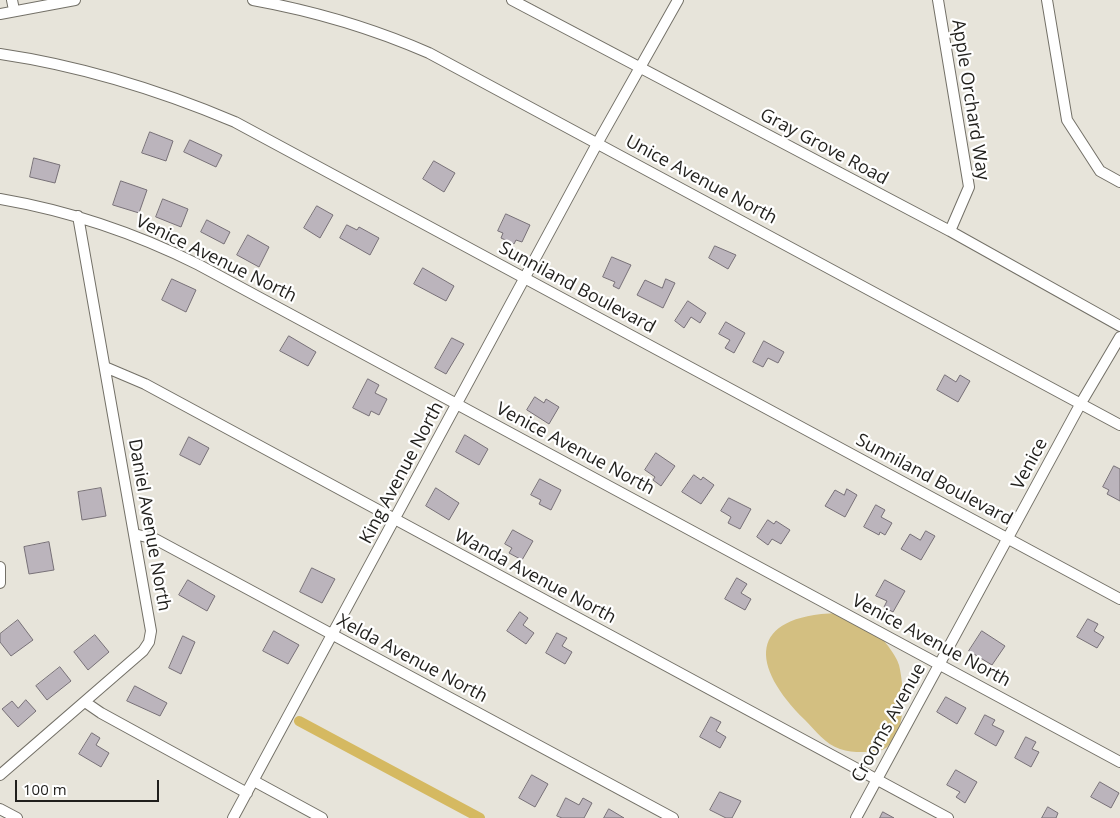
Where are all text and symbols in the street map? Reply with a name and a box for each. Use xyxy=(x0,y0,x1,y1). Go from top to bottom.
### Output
street label: Apple Orchard Way xyxy=(947,18,993,182)
street label: Gray Grove Road xyxy=(756,104,892,190)
street label: Unice Avenue North xyxy=(621,131,781,229)
street label: Venice Avenue North xyxy=(132,211,300,307)
street label: Sunniland Boulevard xyxy=(495,238,659,338)
street label: King Avenue North xyxy=(355,398,449,548)
street label: Venice Avenue North xyxy=(492,398,658,500)
street label: Sunniland Boulevard xyxy=(852,430,1016,530)
street label: Venice xyxy=(1008,435,1052,493)
street label: Daniel Avenue North xyxy=(123,437,175,613)
street label: Wanda Avenue North xyxy=(451,525,619,629)
street label: Venice Avenue North xyxy=(848,590,1014,692)
street label: Xelda Avenue North xyxy=(333,610,491,708)
street label: Crooms Avenue xyxy=(847,660,931,786)
scale bar xyxy=(18,770,161,802)
text: 100 m xyxy=(23,779,67,799)

